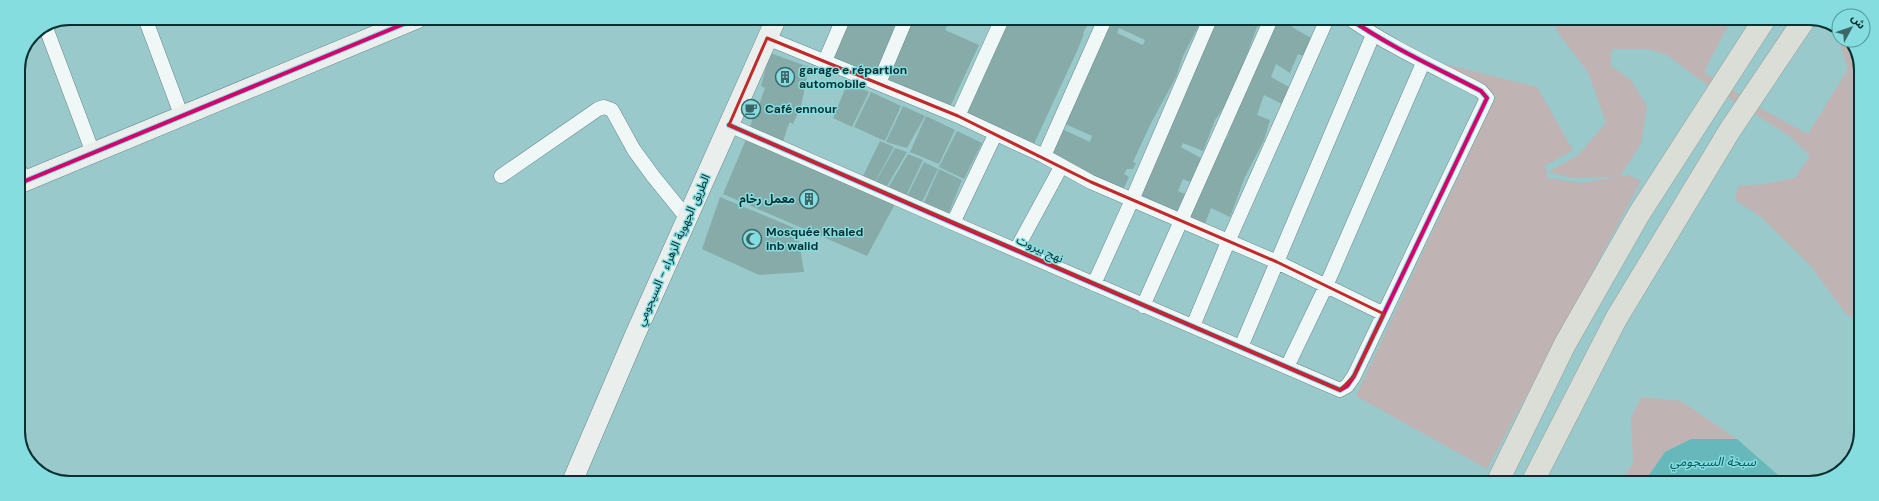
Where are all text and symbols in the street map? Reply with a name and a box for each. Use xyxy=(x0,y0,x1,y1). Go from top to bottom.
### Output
north arrow xyxy=(1831,8,1871,48)
text: ش xyxy=(1848,11,1869,32)
place label: garage e répartion automobile xyxy=(799,62,907,92)
building icon: garage e répartion automobile xyxy=(774,66,796,88)
cafe icon: Café ennour xyxy=(740,98,762,120)
place label: Café ennour xyxy=(765,101,837,117)
street label: الطريق الجهوية الزهراء - السيجومي xyxy=(632,171,715,329)
building icon: معمل رخام xyxy=(798,188,820,210)
place label: معمل رخام xyxy=(739,191,795,208)
place label: Mosquée Khaled inb walid xyxy=(766,224,864,254)
mosque icon: Mosquée Khaled inb walid xyxy=(741,228,763,250)
street label: نهج بيروت xyxy=(1013,232,1066,267)
water label: سبخة السيجومي xyxy=(1670,453,1757,472)

